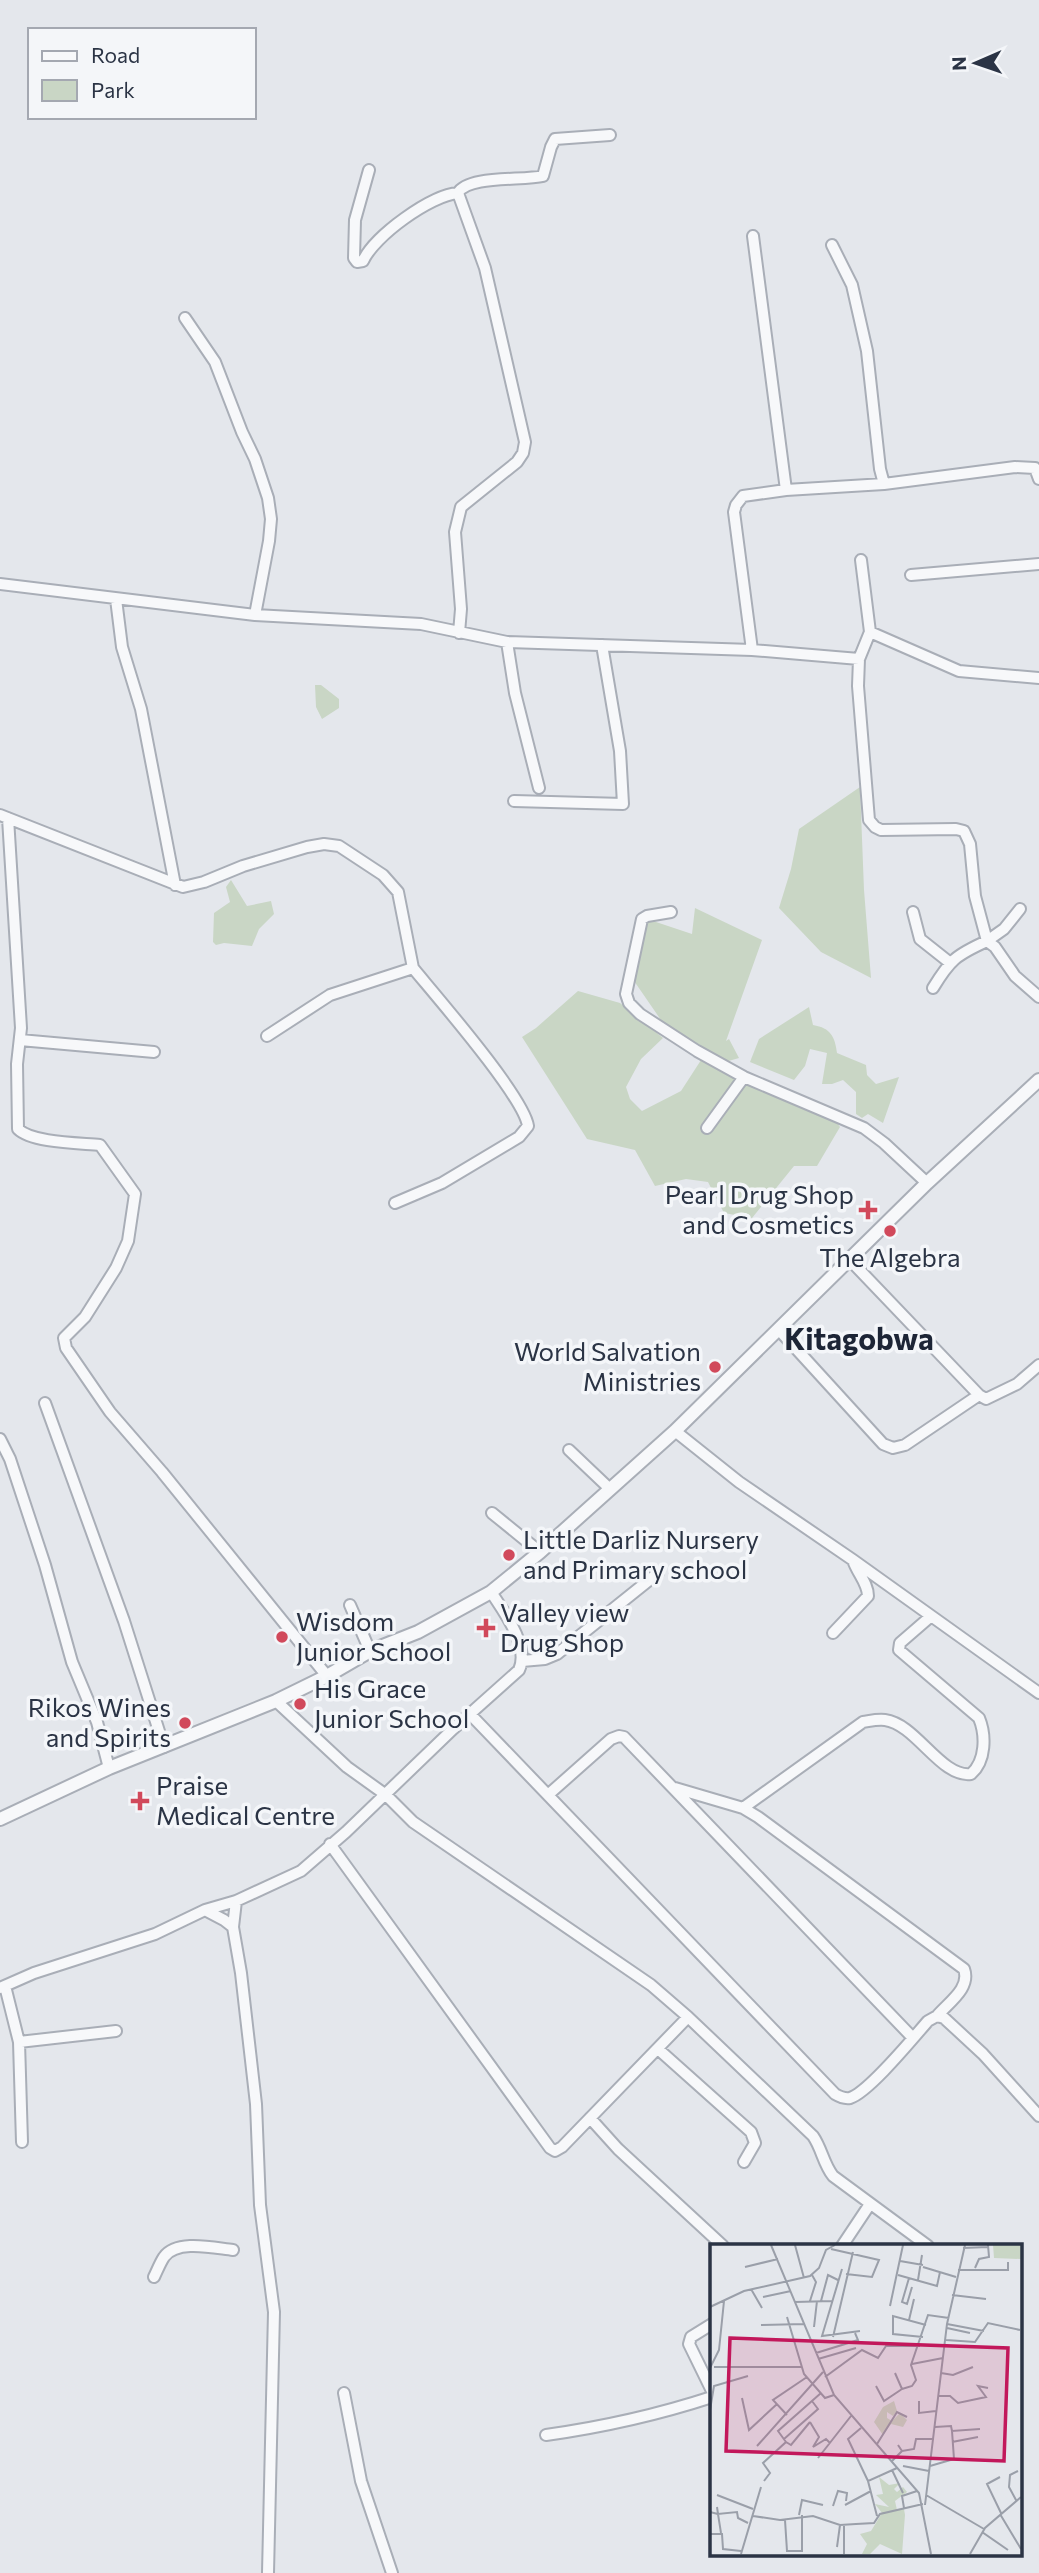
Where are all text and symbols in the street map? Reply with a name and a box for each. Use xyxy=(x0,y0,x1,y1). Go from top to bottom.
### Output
legend xyxy=(28,28,256,119)
north arrow xyxy=(941,28,1011,98)
text: Road xyxy=(91,42,140,67)
text: N xyxy=(947,56,970,71)
text: Park xyxy=(91,77,135,102)
place label: Pearl Drug Shop and Cosmetics xyxy=(665,1178,854,1239)
marker: Pearl Drug Shop and Cosmetics xyxy=(860,1202,876,1218)
marker: The Algebra xyxy=(882,1223,898,1239)
place label: The Algebra xyxy=(819,1241,961,1272)
district label: Kitagobwa xyxy=(784,1319,934,1356)
place label: World Salvation Ministries xyxy=(514,1335,701,1396)
marker: World Salvation Ministries xyxy=(707,1359,723,1375)
place label: Little Darliz Nursery and Primary school xyxy=(523,1523,759,1584)
marker: Little Darliz Nursery and Primary school xyxy=(501,1547,517,1563)
place label: Valley view Drug Shop xyxy=(500,1596,630,1657)
place label: Wisdom Junior School xyxy=(296,1605,451,1666)
marker: Valley view Drug Shop xyxy=(478,1620,494,1636)
marker: Wisdom Junior School xyxy=(274,1629,290,1645)
place label: His Grace Junior School xyxy=(314,1672,469,1733)
place label: Rikos Wines and Spirits xyxy=(28,1691,171,1752)
marker: His Grace Junior School xyxy=(292,1696,308,1712)
marker: Rikos Wines and Spirits xyxy=(177,1715,193,1731)
place label: Praise Medical Centre xyxy=(156,1769,335,1830)
marker: Praise Medical Centre xyxy=(130,1791,150,1811)
inset map xyxy=(710,2244,1021,2556)

